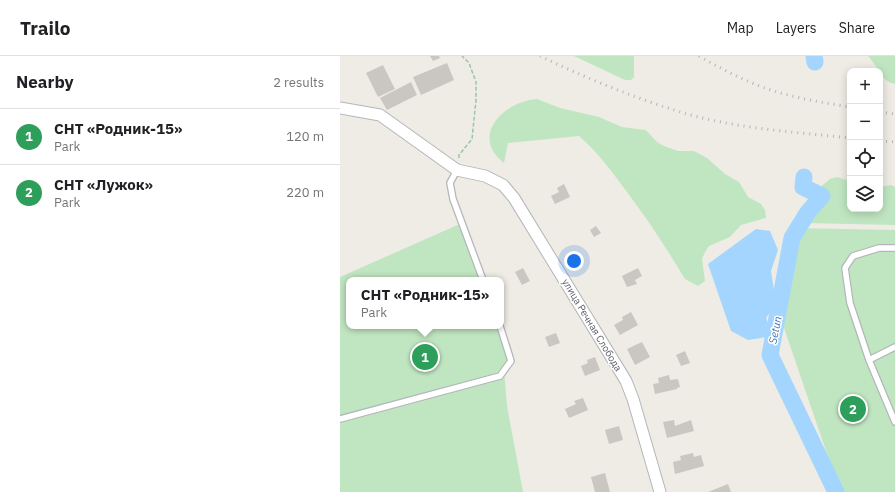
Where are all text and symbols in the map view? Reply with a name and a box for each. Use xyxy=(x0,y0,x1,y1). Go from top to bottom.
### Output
text: Trailo xyxy=(20,16,70,40)
text: Map xyxy=(727,19,754,37)
text: Layers xyxy=(776,19,817,37)
text: Share xyxy=(839,19,875,37)
map controls xyxy=(847,68,883,212)
button: + xyxy=(847,68,883,104)
text: Nearby xyxy=(16,71,74,93)
text: 2 results xyxy=(273,74,324,91)
button: − xyxy=(847,104,883,140)
text: СНТ «Родник-15» xyxy=(54,119,182,138)
text: 1 xyxy=(25,128,33,145)
text: 120 m xyxy=(286,128,324,145)
text: Park xyxy=(54,138,80,155)
button: locate xyxy=(847,140,883,176)
text: СНТ «Лужок» xyxy=(54,175,153,194)
button: layers xyxy=(847,176,883,212)
text: 2 xyxy=(25,184,33,201)
text: 220 m xyxy=(286,184,324,201)
text: Park xyxy=(54,194,80,211)
your location xyxy=(564,251,584,271)
street label: улица Речная Слобода xyxy=(559,276,625,374)
popup xyxy=(346,277,504,329)
text: СНТ «Родник-15» xyxy=(361,285,489,304)
text: Park xyxy=(361,304,387,321)
water label: Setun xyxy=(765,315,785,345)
pin: 1 xyxy=(412,342,438,372)
pin: 2 xyxy=(840,394,866,424)

